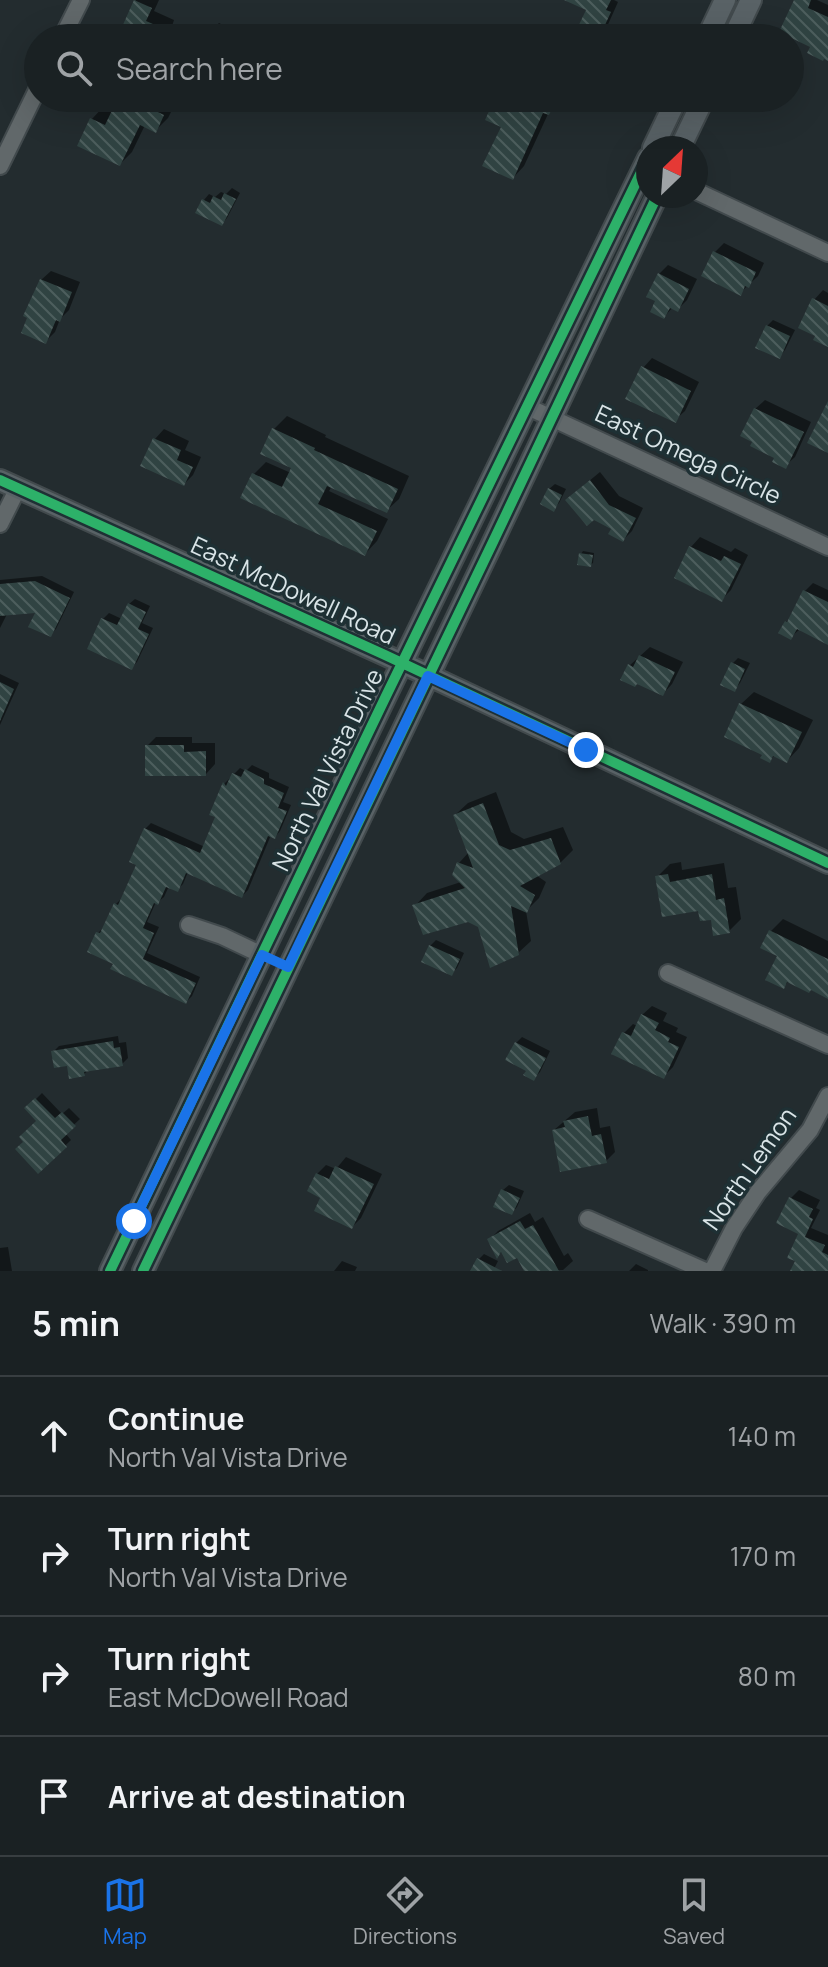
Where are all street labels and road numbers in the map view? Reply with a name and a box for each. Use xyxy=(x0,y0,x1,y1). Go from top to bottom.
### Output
street label: East Omega Circle xyxy=(590,396,787,511)
street label: East McDowell Road xyxy=(186,528,401,652)
street label: North Val Vista Drive xyxy=(263,663,390,876)
street label: North Lemon xyxy=(694,1100,803,1236)

